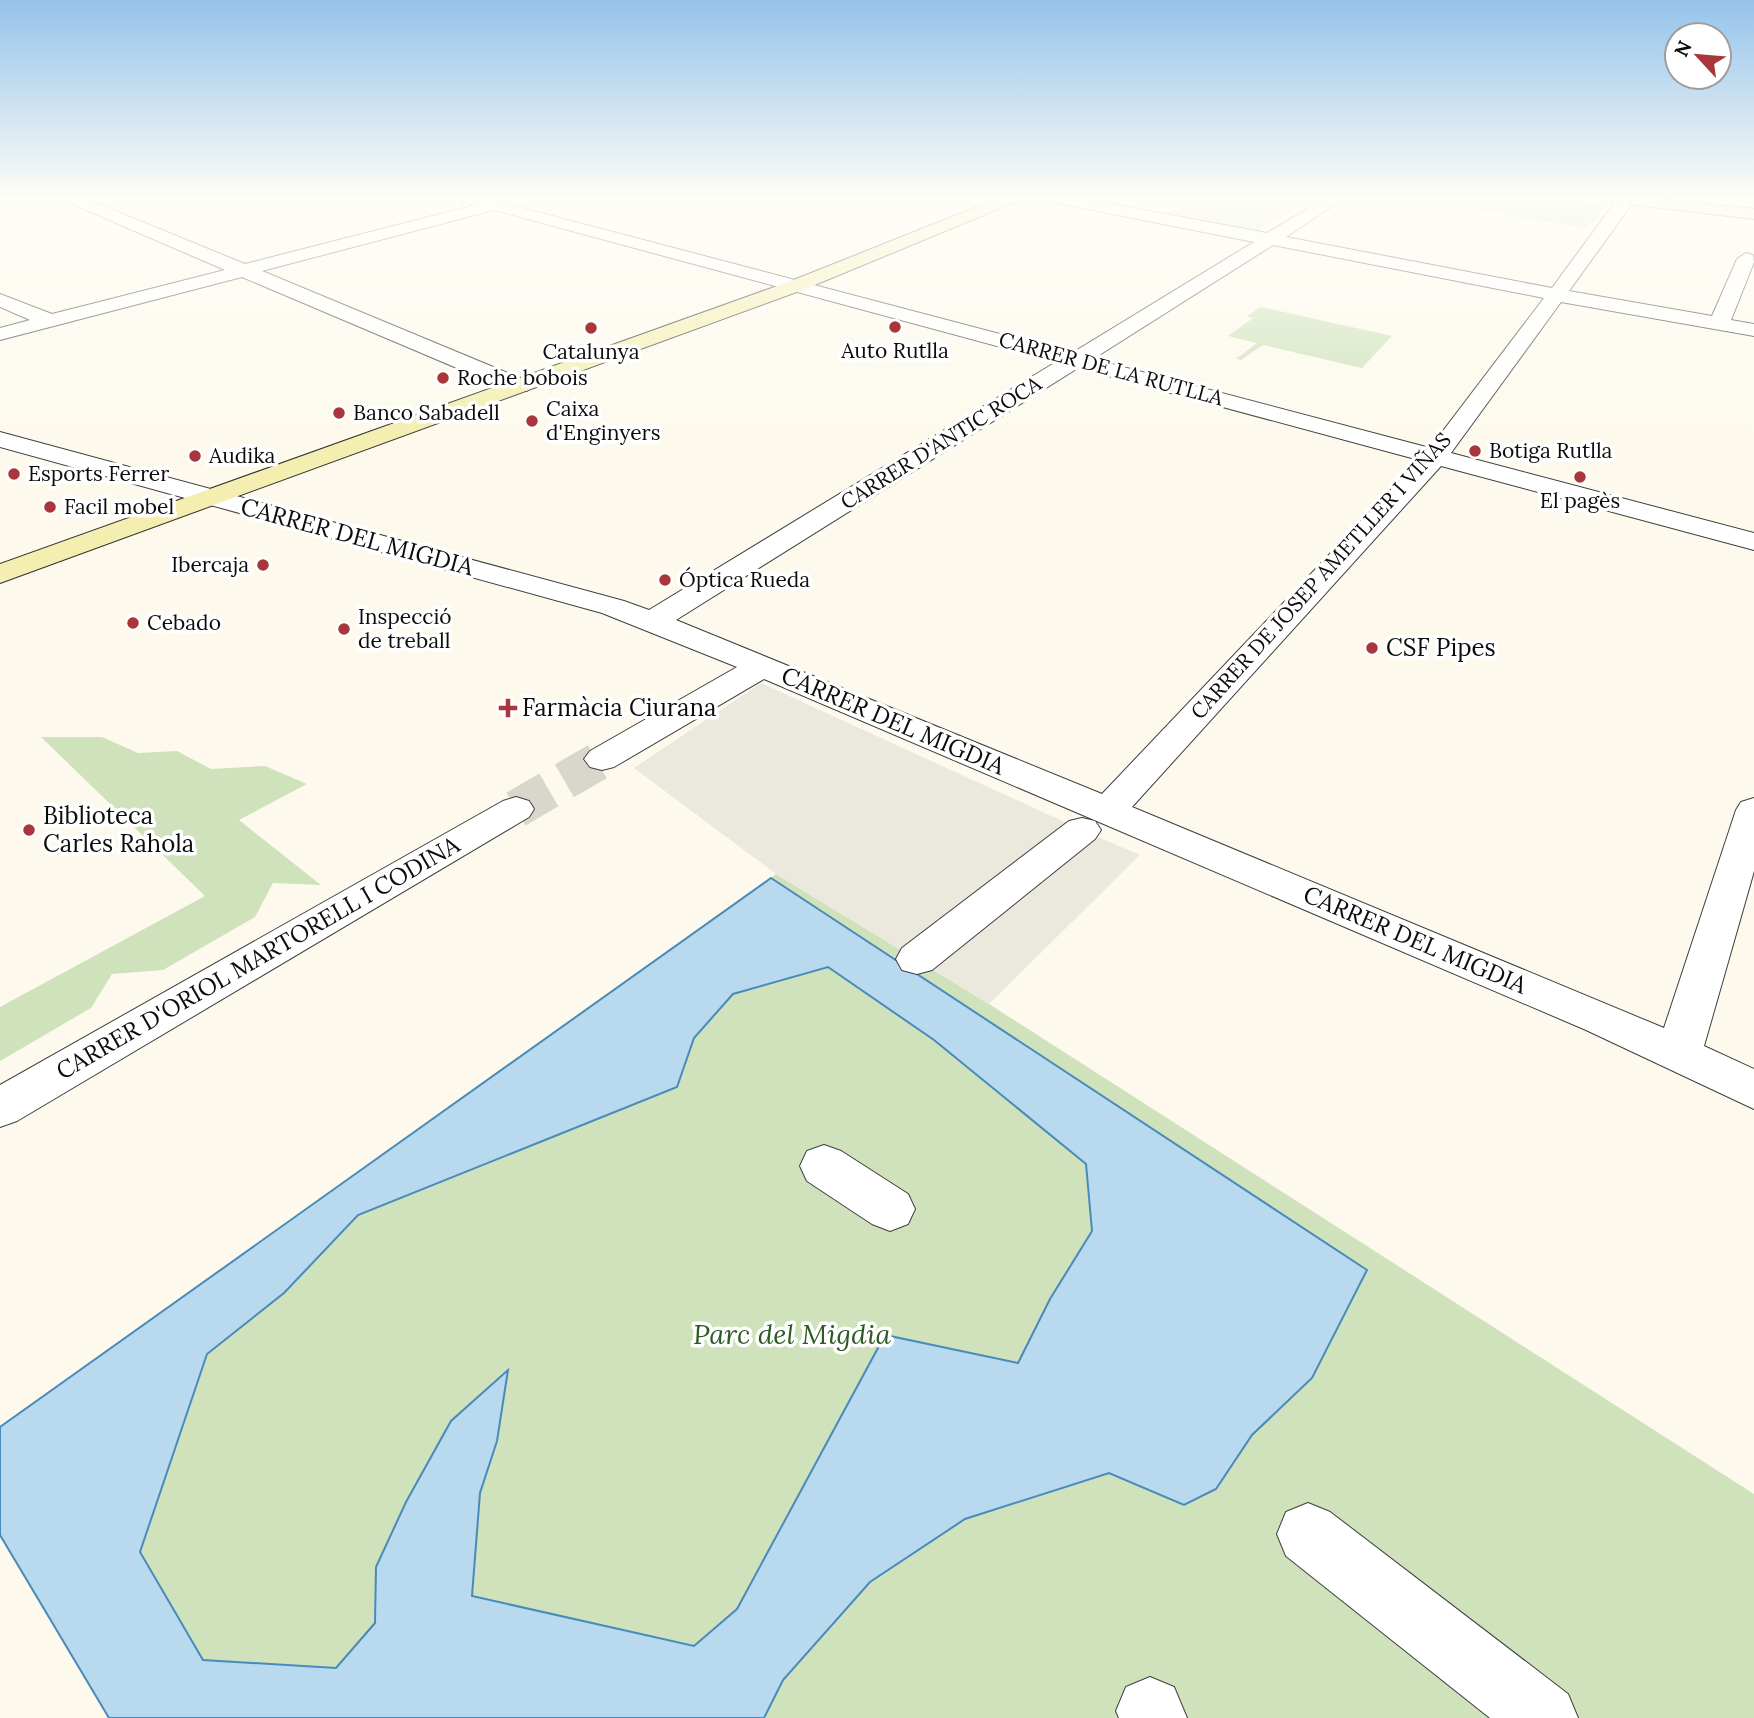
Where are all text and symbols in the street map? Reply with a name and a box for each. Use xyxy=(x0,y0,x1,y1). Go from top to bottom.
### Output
north arrow xyxy=(1663,21,1733,91)
text: N xyxy=(1669,36,1697,60)
marker: Auto Rutlla xyxy=(887,319,903,335)
marker: Catalunya xyxy=(583,320,599,336)
street label: CARRER DE LA RUTLLA xyxy=(996,326,1227,412)
place label: Auto Rutlla xyxy=(840,337,949,364)
place label: Catalunya xyxy=(542,338,640,365)
place label: Roche bobois xyxy=(457,364,588,391)
street label: CARRER D'ANTIC ROCA xyxy=(835,369,1047,515)
marker: Roche bobois xyxy=(435,370,451,386)
place label: Caixa d'Enginyers xyxy=(546,395,660,446)
place label: Banco Sabadell xyxy=(353,399,500,426)
marker: Banco Sabadell xyxy=(331,405,347,421)
marker: Caixa d'Enginyers xyxy=(524,413,540,429)
street label: CARRER DE JOSEP AMETLLER I VIÑAS xyxy=(1185,427,1457,725)
place label: Botiga Rutlla xyxy=(1489,437,1613,464)
place label: Audika xyxy=(208,442,275,469)
marker: Botiga Rutlla xyxy=(1467,443,1483,459)
marker: Audika xyxy=(187,448,203,464)
place label: Esports Ferrer xyxy=(28,460,169,487)
marker: Esports Ferrer xyxy=(6,466,22,482)
marker: El pagès xyxy=(1572,469,1588,485)
place label: El pagès xyxy=(1540,487,1620,514)
street label: CARRER DEL MIGDIA xyxy=(237,491,478,583)
place label: Facil mobel xyxy=(64,493,174,520)
marker: Facil mobel xyxy=(42,499,58,515)
place label: Ibercaja xyxy=(171,551,249,578)
marker: Ibercaja xyxy=(255,557,271,573)
place label: Óptica Rueda xyxy=(679,566,810,593)
marker: Óptica Rueda xyxy=(657,572,673,588)
place label: Inspecció de treball xyxy=(358,603,452,654)
place label: Cebado xyxy=(147,609,221,636)
marker: Cebado xyxy=(125,615,141,631)
marker: Inspecció de treball xyxy=(336,621,352,637)
place label: CSF Pipes xyxy=(1386,632,1496,663)
marker: CSF Pipes xyxy=(1364,640,1380,656)
street label: CARRER DEL MIGDIA xyxy=(777,659,1010,782)
place label: Farmàcia Ciurana xyxy=(522,692,716,723)
marker: Farmàcia Ciurana xyxy=(500,700,516,716)
place label: Biblioteca Carles Rahola xyxy=(43,800,194,859)
marker: Biblioteca Carles Rahola xyxy=(21,822,37,838)
street label: CARRER D'ORIOL MARTORELL I CODINA xyxy=(50,828,466,1086)
street label: CARRER DEL MIGDIA xyxy=(1299,878,1532,1001)
park label: Parc del Migdia xyxy=(693,1316,892,1352)

